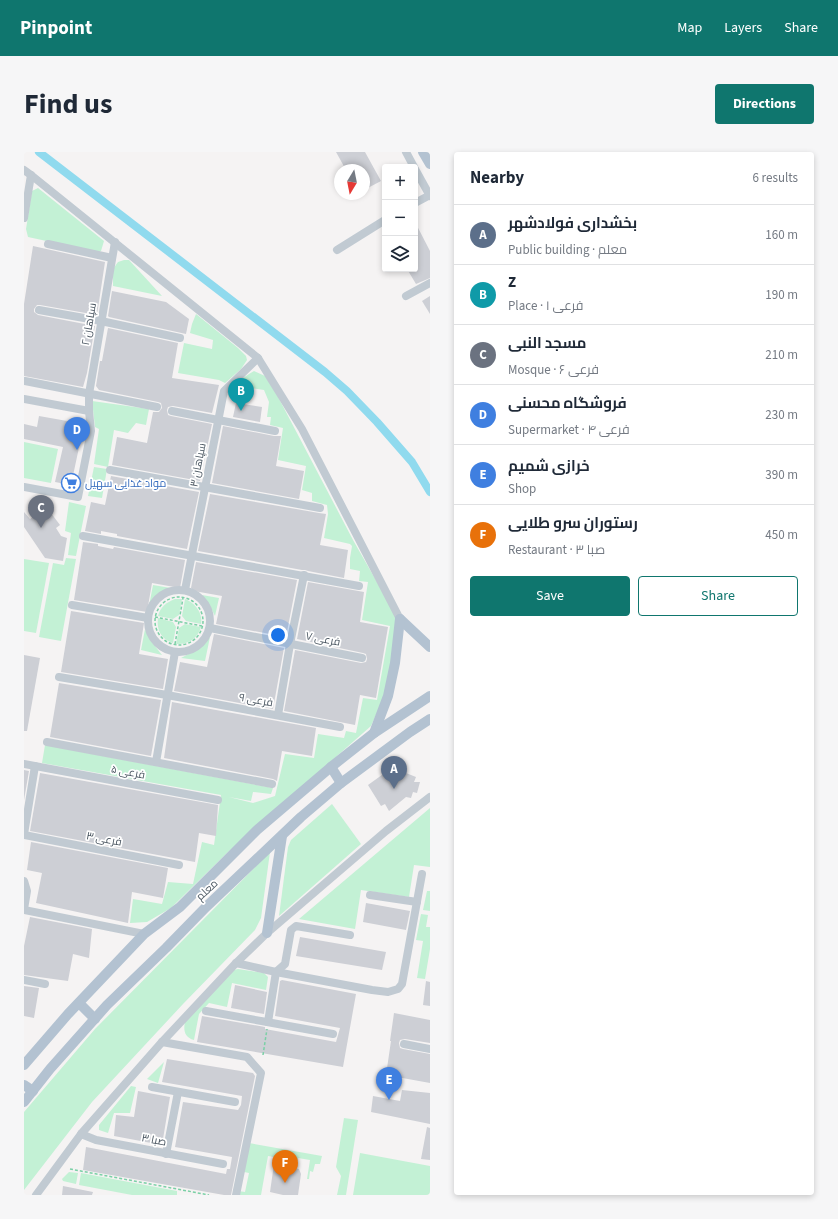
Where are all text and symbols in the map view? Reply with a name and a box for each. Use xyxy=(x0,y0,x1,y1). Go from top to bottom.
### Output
text: Pinpoint xyxy=(20,15,92,42)
text: Map xyxy=(677,18,702,38)
text: Layers xyxy=(724,18,762,38)
text: Share xyxy=(784,18,818,38)
text: Find us xyxy=(24,84,112,124)
button: Directions xyxy=(715,84,814,124)
north arrow xyxy=(334,164,370,200)
map controls xyxy=(382,164,418,272)
button: + xyxy=(382,164,418,200)
text: Nearby xyxy=(470,166,524,190)
text: 6 results xyxy=(753,169,798,187)
button: − xyxy=(382,200,418,236)
text: بخشداری فولادشهر xyxy=(508,213,637,234)
text: A xyxy=(479,226,487,244)
text: 160 m xyxy=(765,226,798,244)
button: layers xyxy=(382,236,418,272)
text: Public building · معلم xyxy=(508,241,627,259)
text: Z xyxy=(508,272,516,293)
text: B xyxy=(479,286,487,304)
text: 190 m xyxy=(765,286,798,304)
text: Place · فرعی ۱ xyxy=(508,297,583,315)
street label: سپاهان ۲ xyxy=(78,302,100,346)
text: مسجد النبی xyxy=(508,333,587,354)
text: C xyxy=(479,346,487,364)
text: 210 m xyxy=(765,346,798,364)
text: Mosque · فرعی ۶ xyxy=(508,361,599,379)
pin: B xyxy=(228,378,254,411)
text: فروشگاه محسنی xyxy=(508,393,627,414)
text: D xyxy=(479,406,487,424)
text: 230 m xyxy=(765,406,798,424)
pin: D xyxy=(64,417,90,450)
text: Supermarket · فرعی ۴ xyxy=(508,421,630,439)
street label: سپاهان ۳ xyxy=(186,442,210,488)
text: خرازی شمیم xyxy=(508,456,590,477)
text: E xyxy=(479,466,487,484)
text: 390 m xyxy=(765,466,798,484)
supermarket icon: مواد غذایی سهیل xyxy=(60,472,82,494)
place label: مواد غذایی سهیل xyxy=(85,476,166,491)
text: Shop xyxy=(508,480,536,498)
pin: C xyxy=(28,495,54,528)
text: رستوران سرو طلایی xyxy=(508,513,638,534)
text: F xyxy=(480,526,486,544)
text: 450 m xyxy=(765,526,798,544)
text: Restaurant · صبا ۳ xyxy=(508,541,605,559)
button: Save xyxy=(470,576,630,616)
button: Share xyxy=(638,576,798,616)
your location xyxy=(268,625,288,645)
street label: فرعی ۷ xyxy=(304,628,342,650)
street label: فرعی ۹ xyxy=(238,690,274,710)
pin: A xyxy=(381,756,407,789)
street label: فرعی ۵ xyxy=(110,761,146,783)
street label: فرعی ۳ xyxy=(85,828,123,850)
street label: معلم xyxy=(193,876,221,904)
pin: E xyxy=(376,1067,402,1100)
street label: صبا ۳ xyxy=(140,1130,168,1150)
pin: F xyxy=(272,1150,298,1183)

